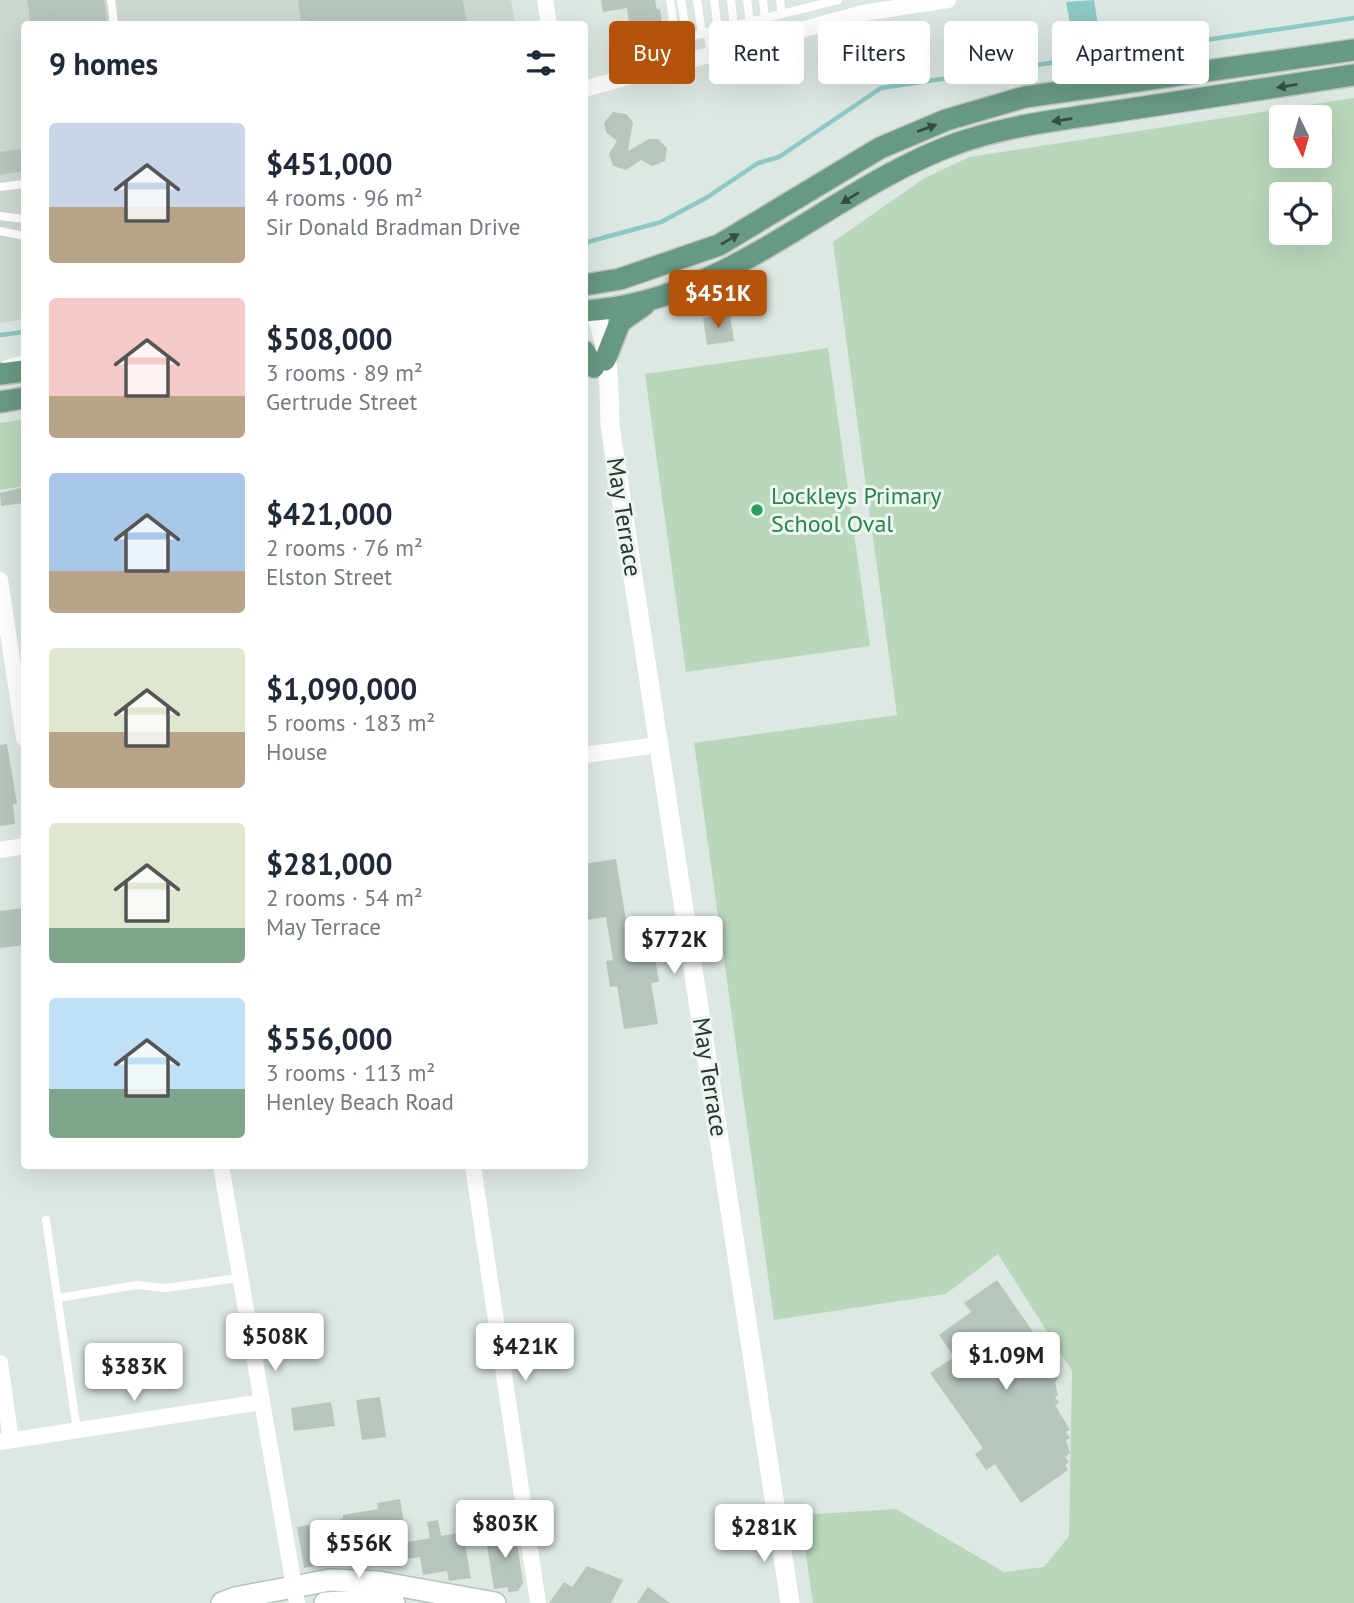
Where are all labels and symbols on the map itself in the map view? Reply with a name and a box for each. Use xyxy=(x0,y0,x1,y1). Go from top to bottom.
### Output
one-way arrow xyxy=(1275,80,1297,91)
north arrow xyxy=(1269,105,1332,168)
one-way arrow xyxy=(1050,115,1072,126)
one-way arrow xyxy=(917,122,938,133)
one-way arrow xyxy=(841,191,860,204)
one-way arrow xyxy=(720,233,739,246)
pin: $451K xyxy=(669,270,767,330)
street label: May Terrace xyxy=(600,455,649,579)
place label: Lockleys Primary School Oval xyxy=(771,480,941,539)
marker: Lockleys Primary School Oval xyxy=(749,502,765,518)
pin: $772K xyxy=(625,916,723,976)
street label: May Terrace xyxy=(686,1015,735,1139)
pin: $508K xyxy=(226,1314,324,1373)
pin: $421K xyxy=(476,1324,574,1383)
pin: $1.09M xyxy=(949,1332,1063,1392)
pin: $383K xyxy=(85,1344,183,1403)
pin: $803K xyxy=(456,1500,554,1560)
pin: $281K xyxy=(715,1504,813,1564)
pin: $556K xyxy=(310,1520,408,1580)

